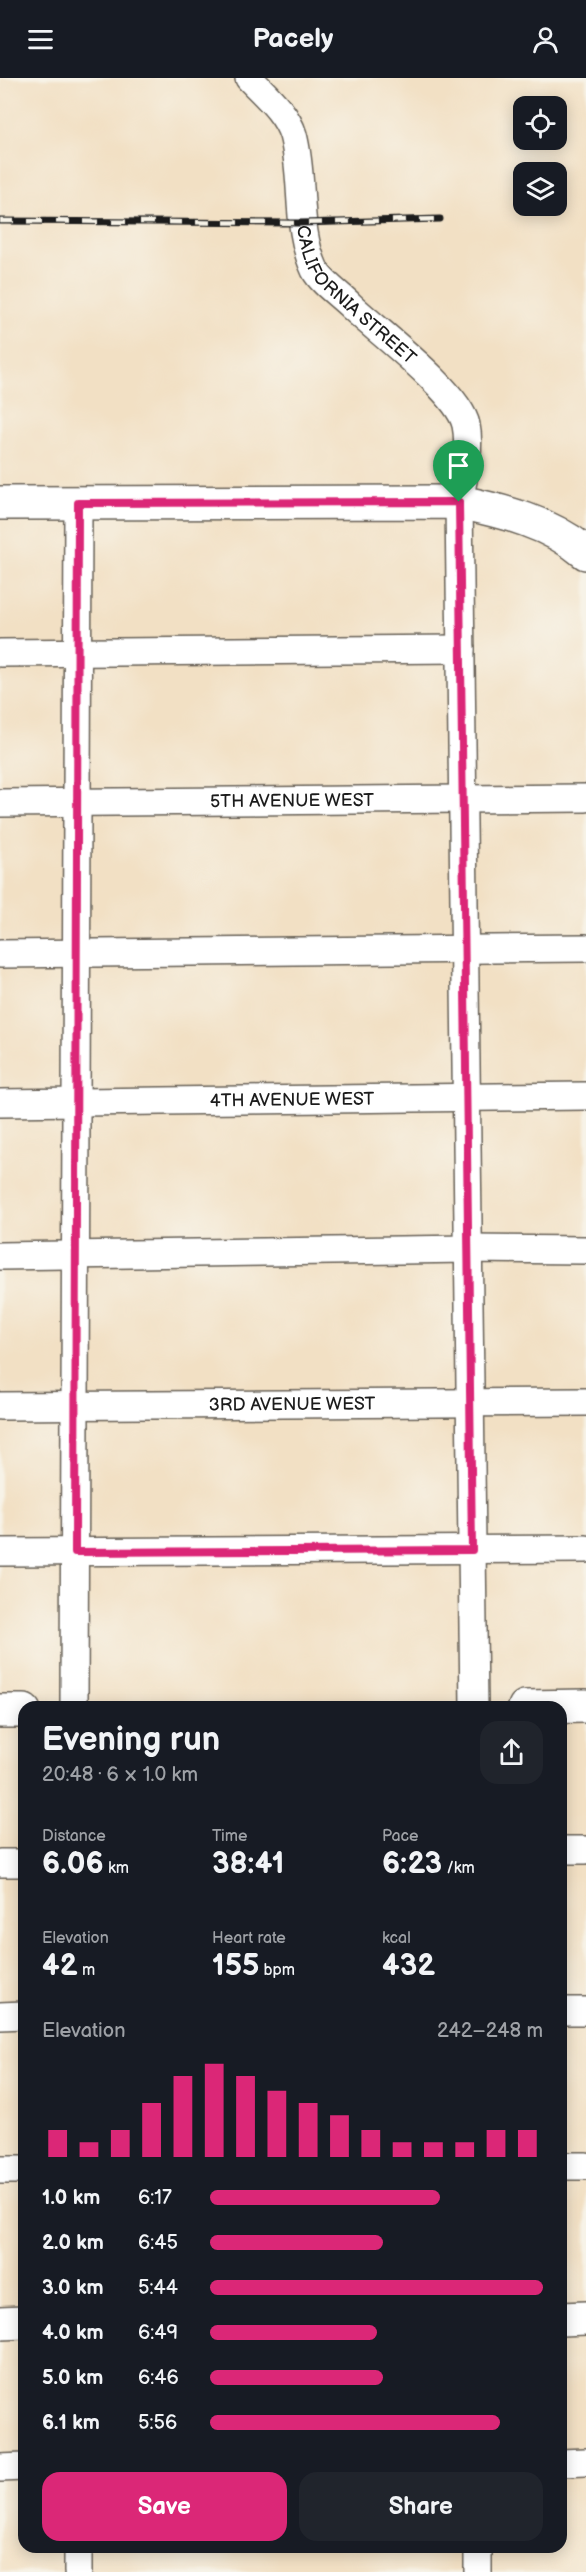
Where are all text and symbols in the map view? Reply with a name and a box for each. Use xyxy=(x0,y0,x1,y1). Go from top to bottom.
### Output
icon: menu xyxy=(24,23,57,56)
text: Pacely xyxy=(253,23,333,55)
icon: person xyxy=(529,23,562,56)
map controls xyxy=(513,96,567,216)
button: locate xyxy=(513,96,567,150)
button: layers xyxy=(513,162,567,216)
street label: CALIFORNIA STREET xyxy=(293,224,421,368)
pin xyxy=(433,440,484,502)
icon: arrive xyxy=(442,449,475,482)
street label: 5TH AVENUE WEST xyxy=(210,789,374,812)
street label: 4TH AVENUE WEST xyxy=(209,1088,375,1111)
street label: 3RD AVENUE WEST xyxy=(209,1393,376,1415)
text: Evening run xyxy=(42,1720,220,1760)
button: share xyxy=(480,1721,543,1784)
text: 20:48 · 6 × 1.0 km xyxy=(42,1763,198,1787)
text: Distance xyxy=(42,1827,106,1846)
text: Time xyxy=(212,1827,247,1846)
text: Pace xyxy=(382,1827,418,1846)
text: 6.06 xyxy=(42,1846,104,1882)
text: 38:41 xyxy=(212,1846,284,1882)
text: 6:23 xyxy=(382,1846,442,1882)
text: km xyxy=(104,1859,129,1878)
text: /km xyxy=(442,1859,475,1878)
text: Elevation xyxy=(42,1929,109,1948)
text: Heart rate xyxy=(212,1929,286,1948)
text: kcal xyxy=(382,1929,411,1948)
text: 42 xyxy=(42,1948,78,1984)
text: 155 xyxy=(212,1948,259,1984)
text: 432 xyxy=(382,1948,435,1984)
text: m xyxy=(78,1961,95,1980)
text: bpm xyxy=(259,1961,295,1980)
text: Elevation xyxy=(42,2019,125,2043)
text: 242–248 m xyxy=(437,2019,543,2043)
text: 1.0 km xyxy=(42,2186,100,2210)
text: 6:17 xyxy=(138,2186,172,2210)
text: 2.0 km xyxy=(42,2231,104,2255)
text: 6:45 xyxy=(138,2231,178,2255)
text: 3.0 km xyxy=(42,2276,103,2300)
text: 5:44 xyxy=(138,2276,178,2300)
text: 4.0 km xyxy=(42,2321,104,2345)
text: 6:49 xyxy=(138,2321,178,2345)
text: 5.0 km xyxy=(42,2366,103,2390)
text: 6:46 xyxy=(138,2366,179,2390)
text: 6.1 km xyxy=(42,2411,100,2435)
text: 5:56 xyxy=(138,2411,177,2435)
button: Save xyxy=(42,2472,287,2541)
button: Share xyxy=(299,2472,543,2541)

